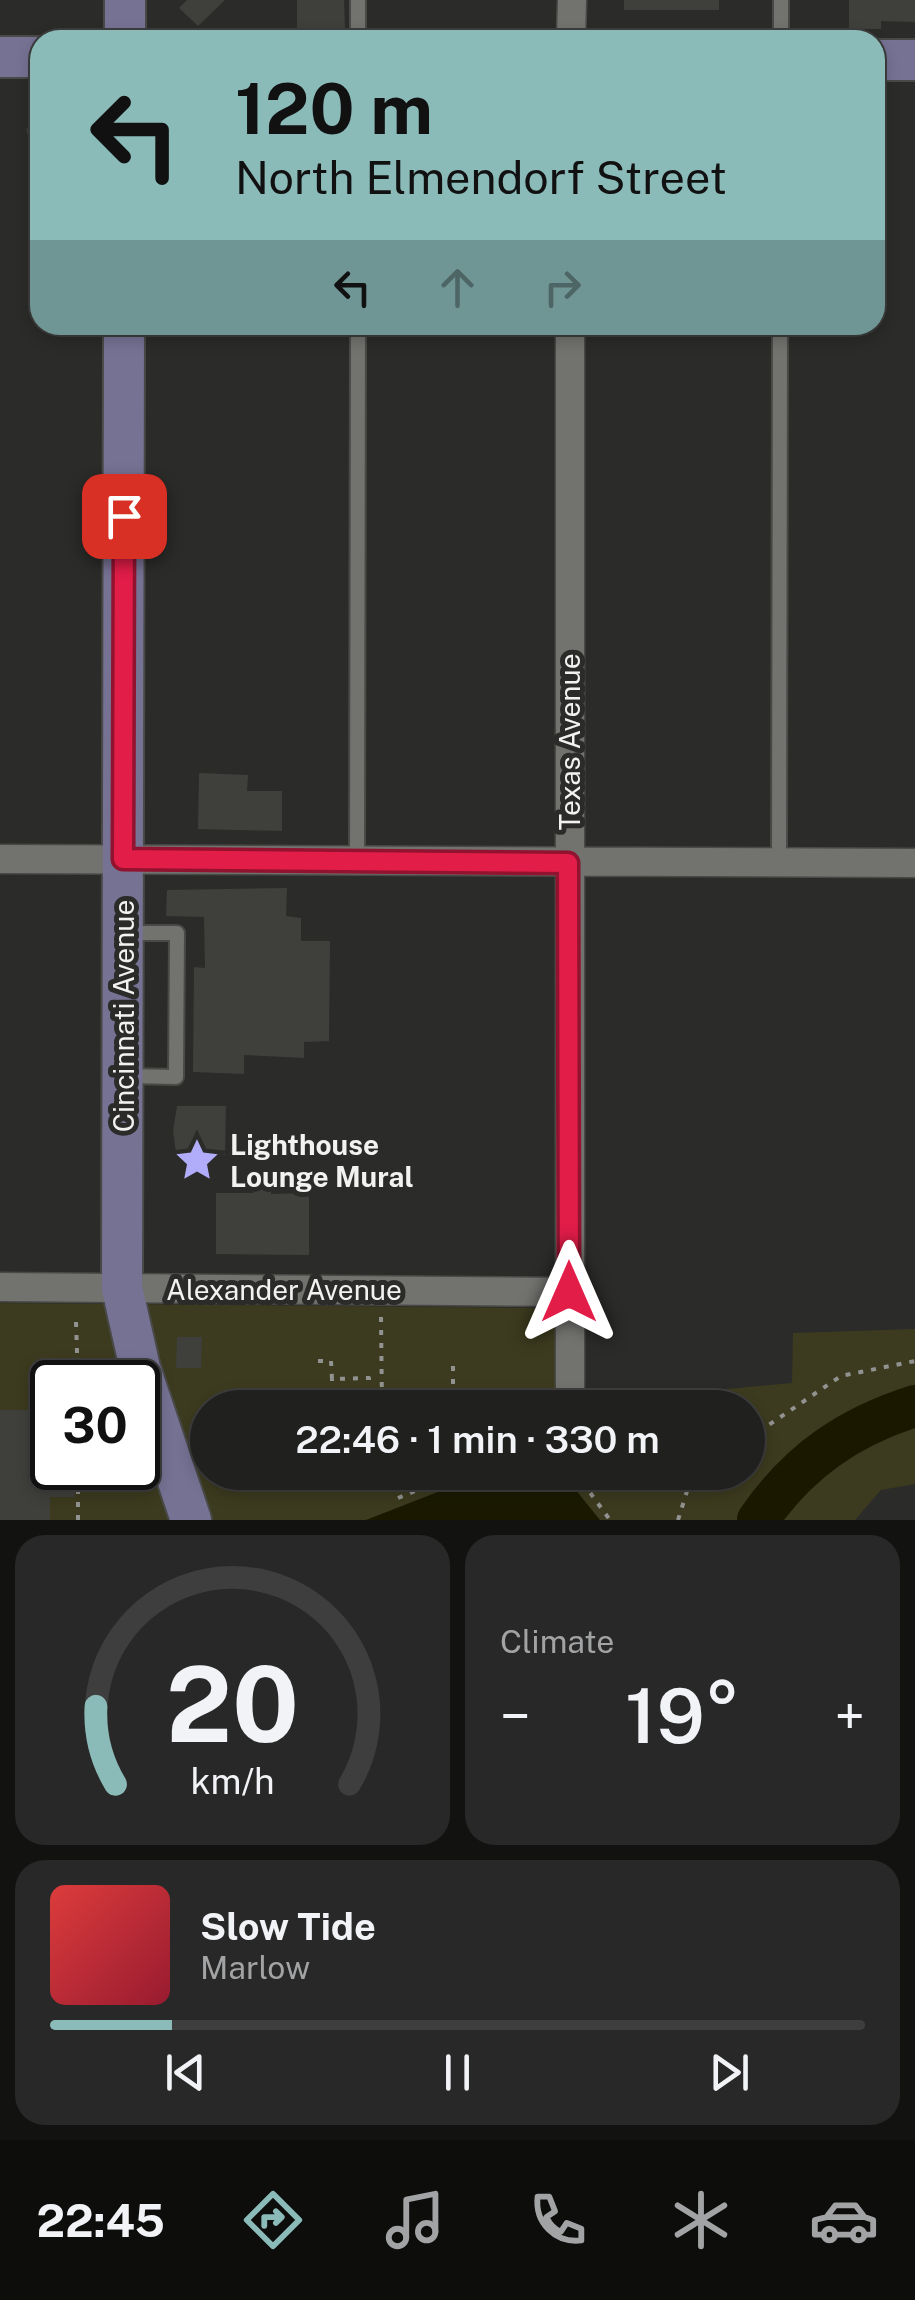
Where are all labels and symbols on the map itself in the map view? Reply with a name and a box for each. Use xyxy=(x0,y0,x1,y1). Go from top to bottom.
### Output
pin xyxy=(82,474,167,559)
street label: Texas Avenue xyxy=(553,653,586,831)
street label: Cincinnati Avenue xyxy=(107,900,140,1132)
place label: Lighthouse Lounge Mural xyxy=(230,1128,414,1193)
place icon: Lighthouse Lounge Mural xyxy=(173,1136,221,1184)
position arrow xyxy=(517,1240,621,1344)
street label: Alexander Avenue xyxy=(166,1273,402,1306)
speed limit sign: 30 xyxy=(30,1360,160,1490)

